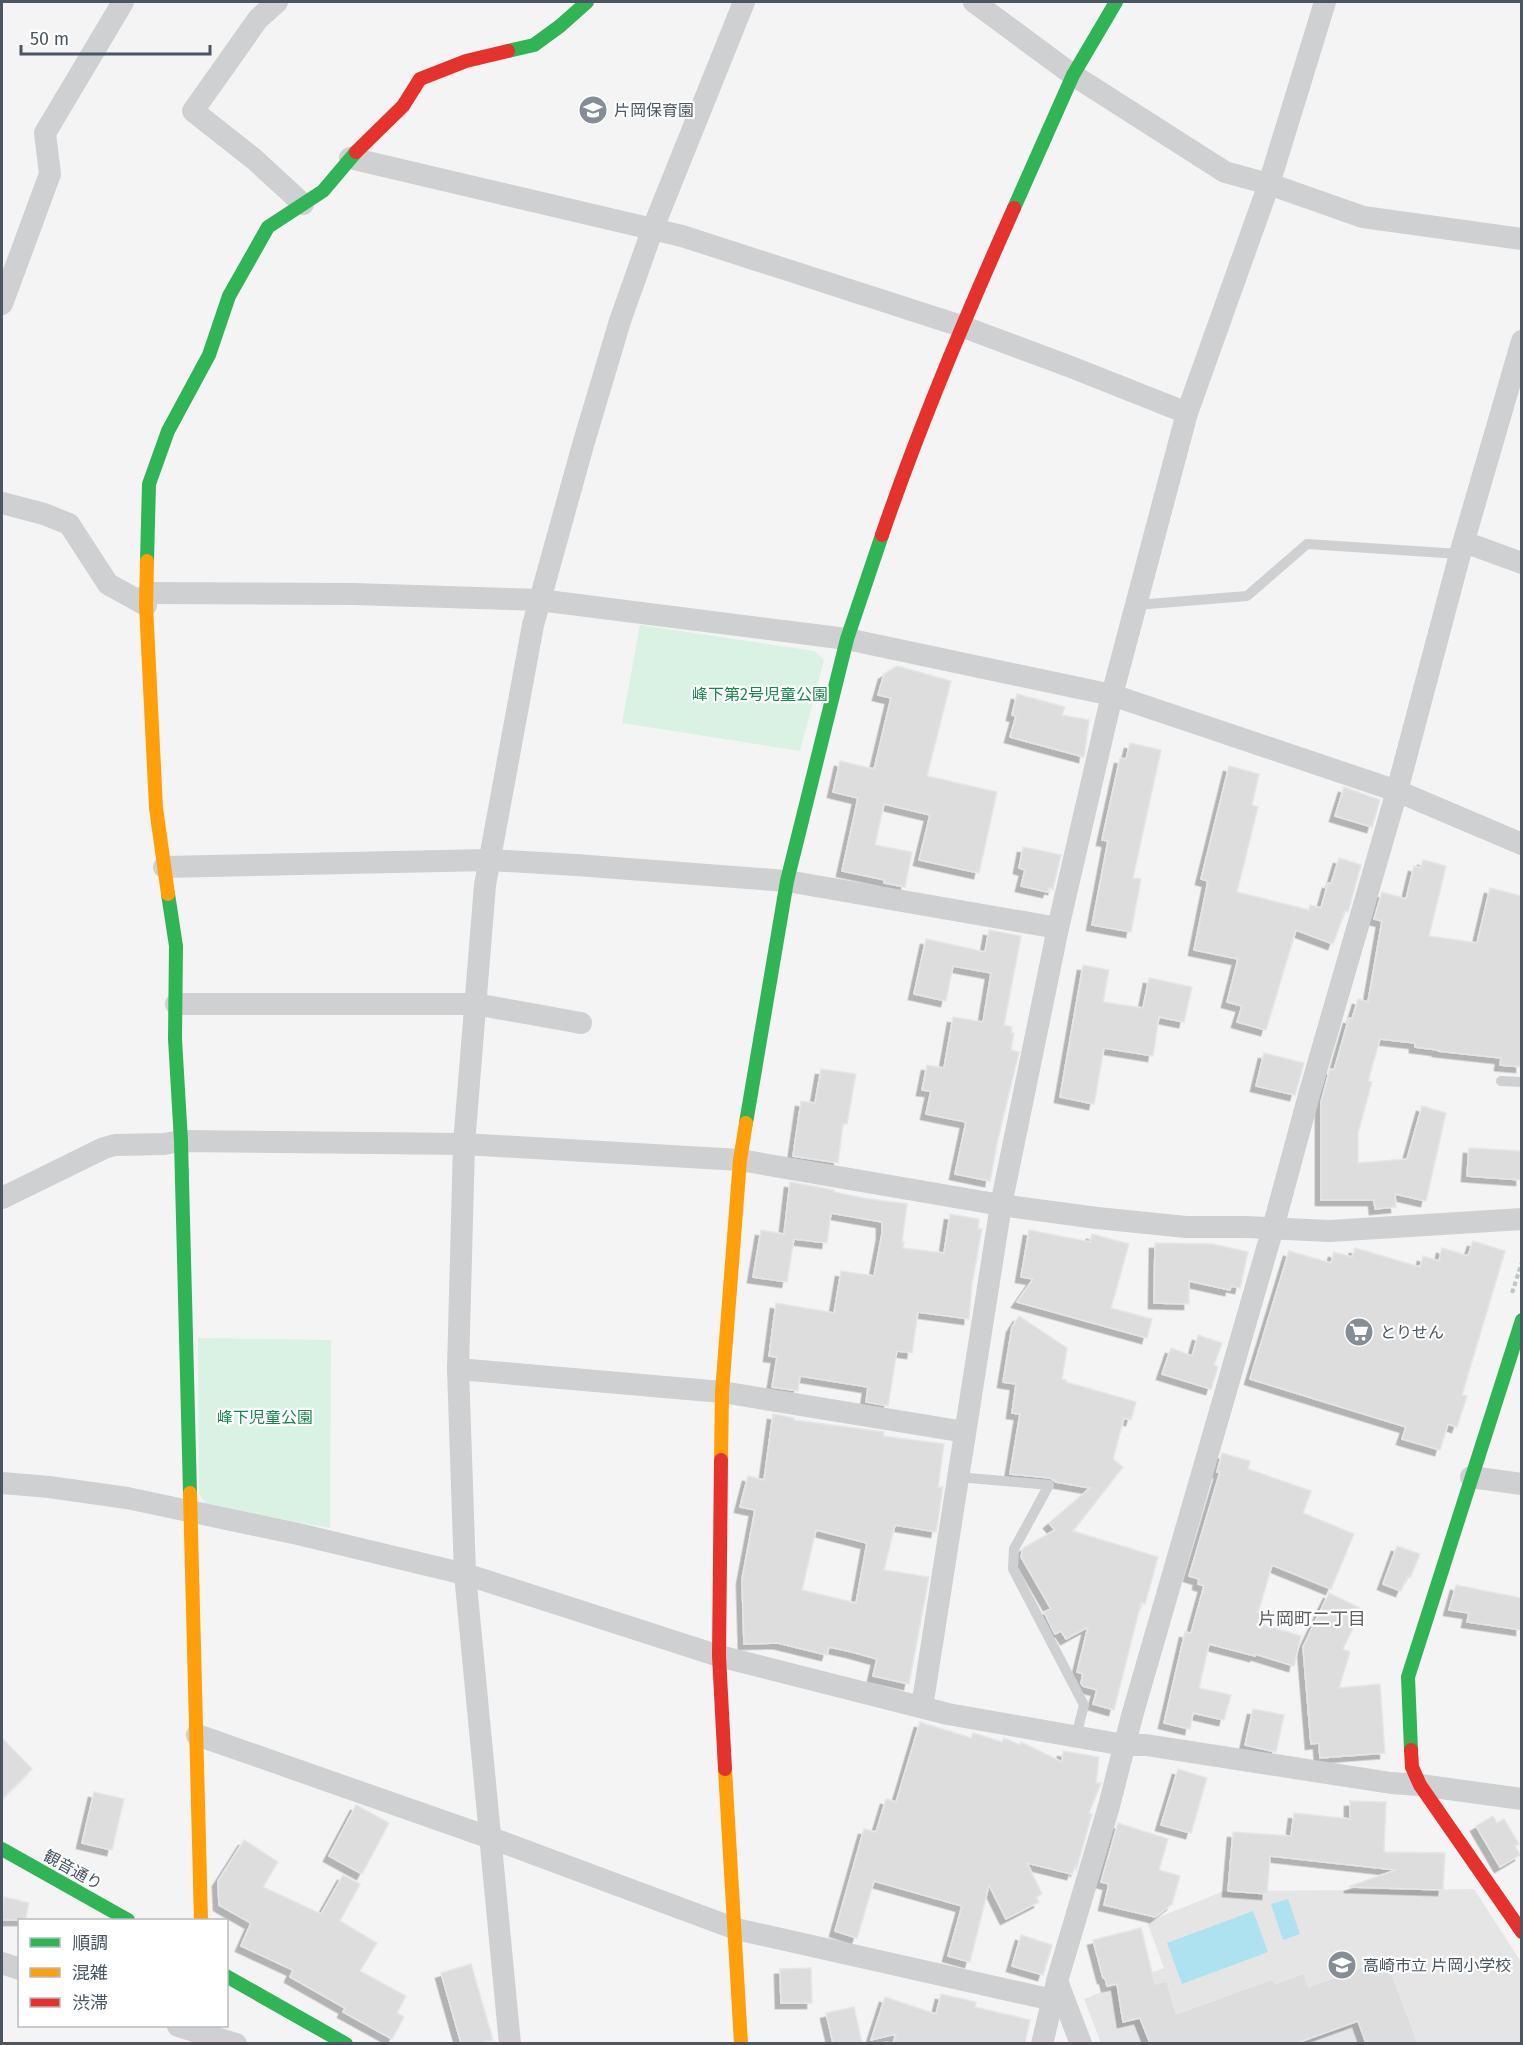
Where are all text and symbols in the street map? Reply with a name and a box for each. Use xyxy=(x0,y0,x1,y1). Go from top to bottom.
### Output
scale bar xyxy=(21,18,210,56)
text: 50 m xyxy=(30,28,69,50)
school or university icon: 片岡保育園 xyxy=(577,94,609,126)
place label: 片岡保育園 xyxy=(614,101,694,120)
park label: 峰下第2号児童公園 xyxy=(692,685,828,704)
supermarket icon: とりせん xyxy=(1343,1316,1375,1348)
place label: とりせん xyxy=(1380,1323,1444,1342)
park label: 峰下児童公園 xyxy=(217,1408,313,1427)
district label: 片岡町二丁目 xyxy=(1258,1608,1366,1630)
street label: 観音通り xyxy=(40,1846,106,1894)
legend xyxy=(18,1919,228,2027)
text: 順調 xyxy=(72,1932,108,1954)
school or university icon: 高崎市立 片岡小学校 xyxy=(1326,1949,1358,1981)
place label: 高崎市立 片岡小学校 xyxy=(1363,1956,1511,1975)
text: 混雑 xyxy=(72,1962,108,1984)
text: 渋滞 xyxy=(72,1992,108,2014)

